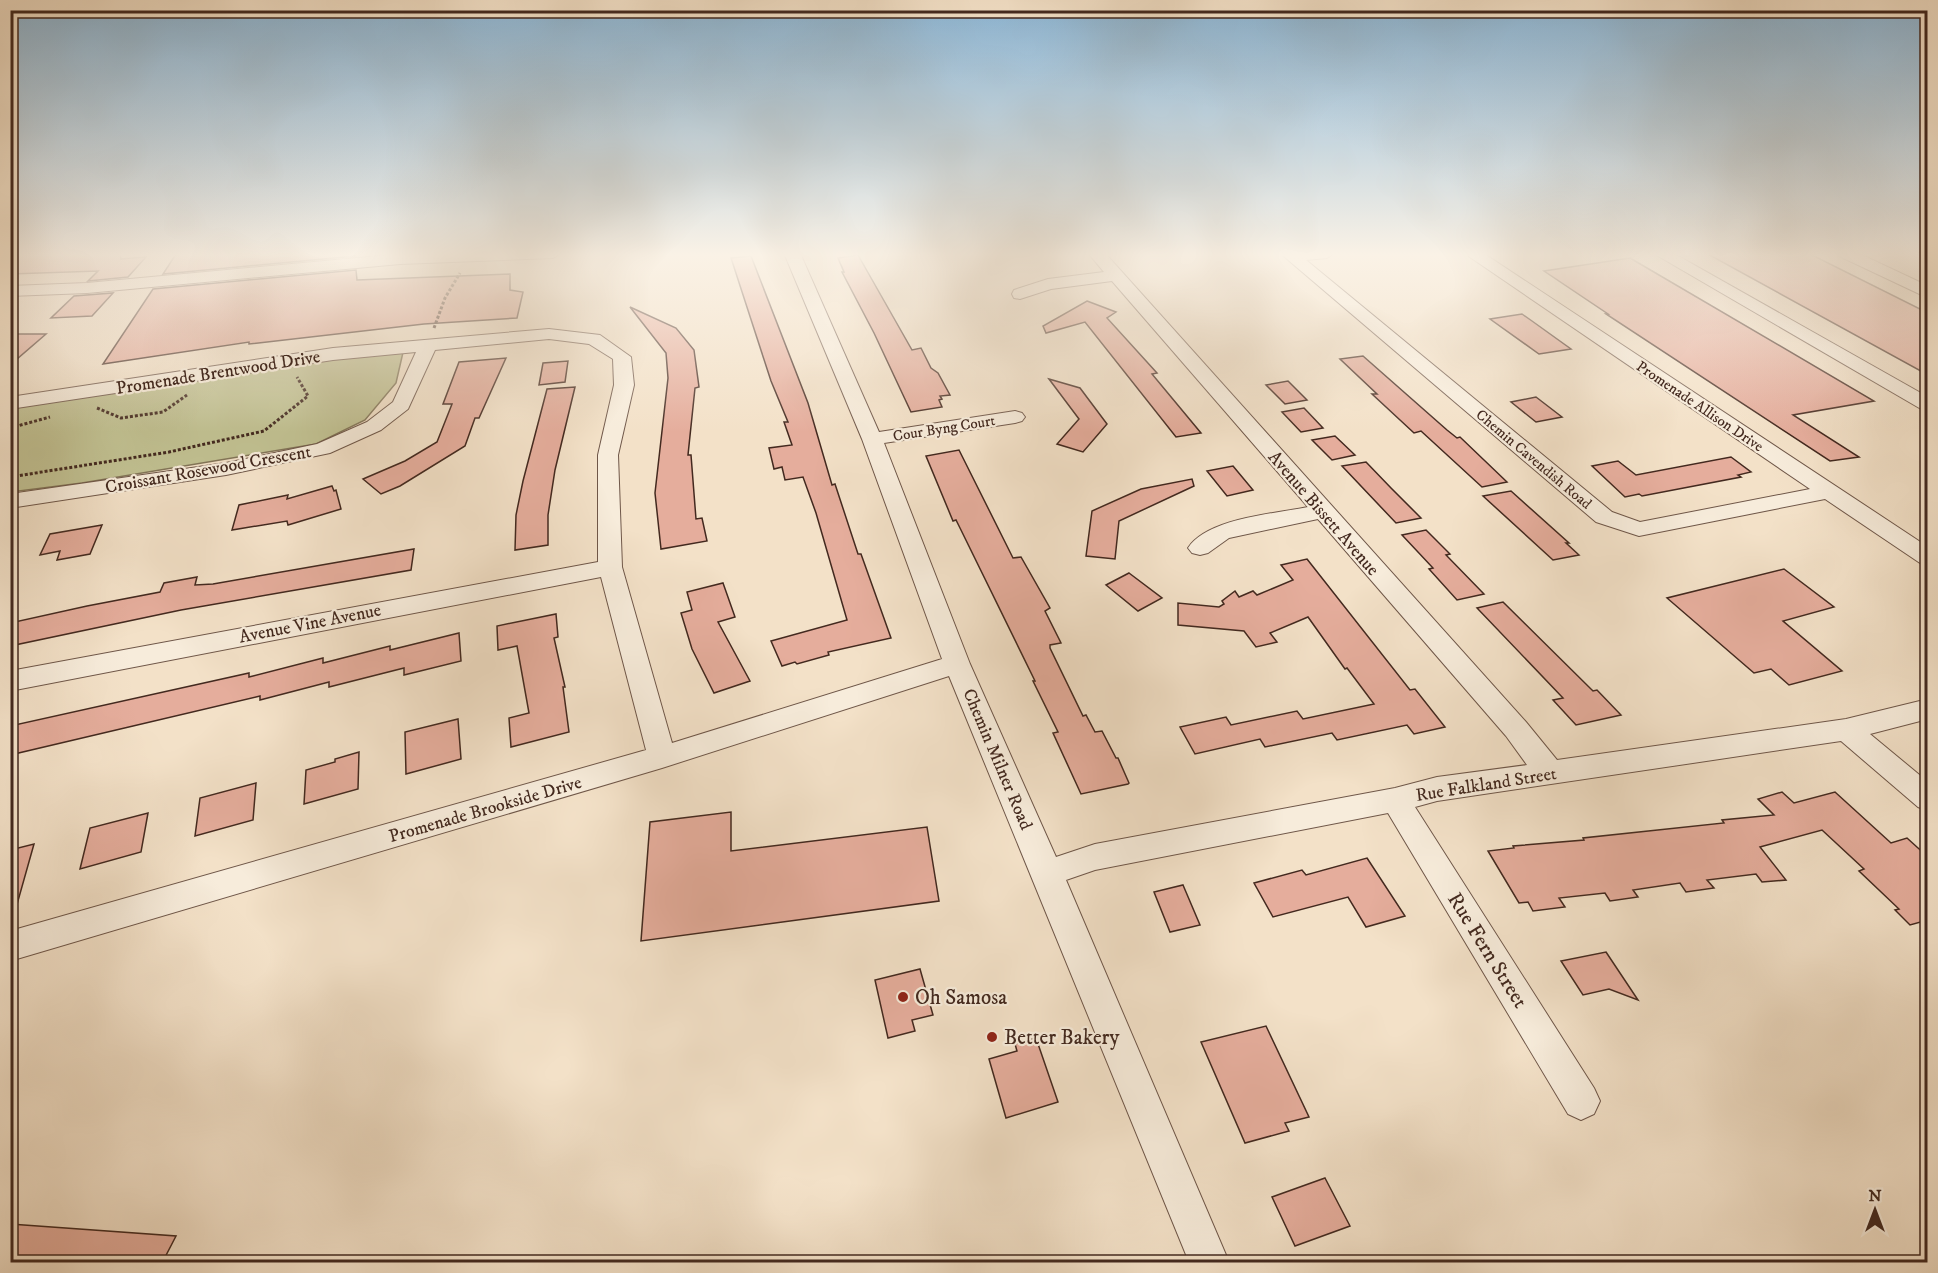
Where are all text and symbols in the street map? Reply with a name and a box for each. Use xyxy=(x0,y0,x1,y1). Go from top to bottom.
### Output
street label: Promenade Brentwood Drive xyxy=(114,346,322,400)
street label: Promenade Allison Drive xyxy=(1633,357,1767,456)
street label: Chemin Cavendish Road xyxy=(1472,405,1596,514)
street label: Cour Byng Court xyxy=(892,411,997,446)
street label: Croissant Rosewood Crescent xyxy=(103,441,313,499)
street label: Avenue Bissett Avenue xyxy=(1263,447,1384,581)
street label: Avenue Vine Avenue xyxy=(237,599,383,649)
street label: Chemin Milner Road xyxy=(957,685,1037,833)
street label: Rue Falkland Street xyxy=(1414,763,1558,807)
street label: Promenade Brookside Drive xyxy=(386,772,584,848)
street label: Rue Fern Street xyxy=(1441,888,1533,1013)
place label: Oh Samosa xyxy=(915,985,1007,1011)
marker: Oh Samosa xyxy=(896,990,910,1004)
place label: Better Bakery xyxy=(1004,1025,1120,1051)
marker: Better Bakery xyxy=(985,1030,999,1044)
north arrow xyxy=(1845,1180,1905,1240)
text: N xyxy=(1868,1186,1882,1206)

